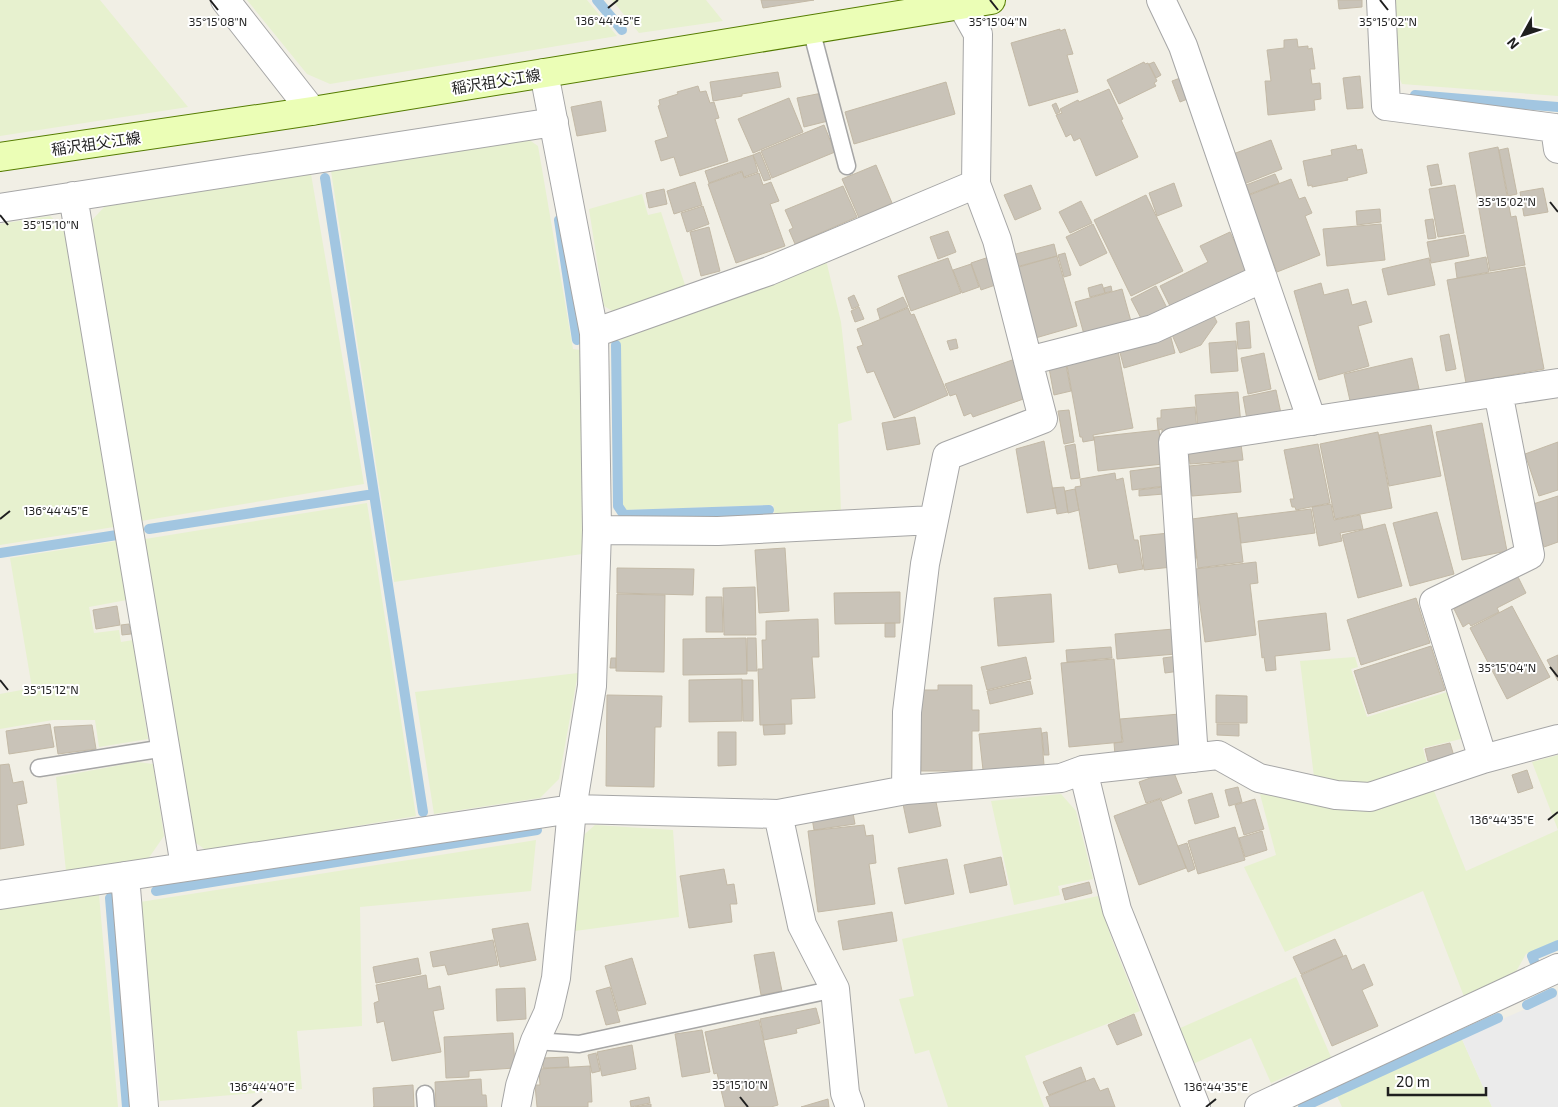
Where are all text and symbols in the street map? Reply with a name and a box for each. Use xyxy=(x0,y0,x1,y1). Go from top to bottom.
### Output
north arrow xyxy=(1498,10,1548,60)
text: 136°44'45"E xyxy=(576,13,640,27)
text: 35°15'08"N xyxy=(189,14,247,28)
text: 35°15'04"N xyxy=(969,14,1027,28)
text: 35°15'02"N xyxy=(1359,14,1417,28)
text: N xyxy=(1503,34,1522,53)
street label: 稲沢祖父江線 xyxy=(450,65,542,97)
street label: 稲沢祖父江線 xyxy=(50,128,142,158)
text: 35°15'02"N xyxy=(1478,194,1536,208)
text: 35°15'10"N xyxy=(23,217,79,231)
text: 136°44'45"E xyxy=(24,503,88,517)
text: 35°15'04"N xyxy=(1478,660,1536,674)
text: 35°15'12"N xyxy=(23,682,79,696)
text: 136°44'35"E xyxy=(1470,812,1534,826)
scale bar xyxy=(1388,1064,1486,1096)
text: 20 m xyxy=(1396,1072,1430,1090)
text: 35°15'10"N xyxy=(712,1077,768,1091)
text: 136°44'40"E xyxy=(229,1079,295,1093)
text: 136°44'35"E xyxy=(1184,1079,1248,1093)

